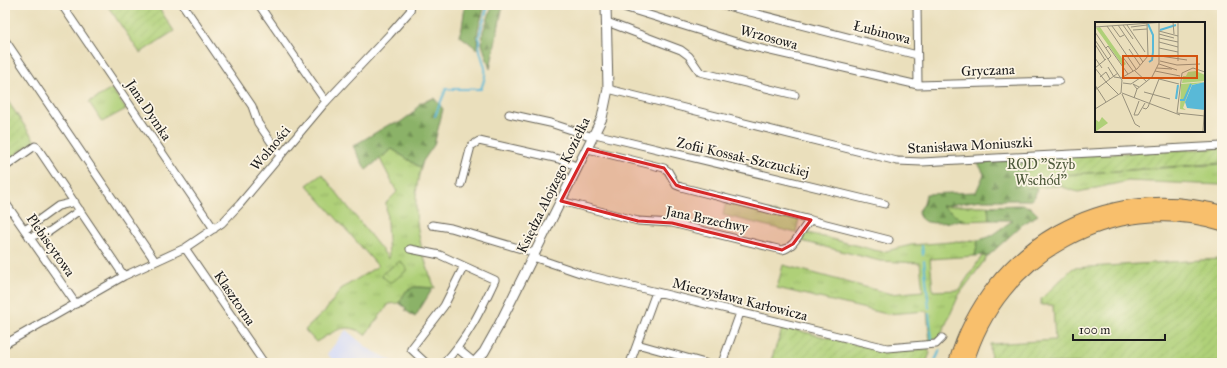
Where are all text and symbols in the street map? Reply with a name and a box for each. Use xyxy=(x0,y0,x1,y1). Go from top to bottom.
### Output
street label: Łubinowa xyxy=(852,17,912,48)
street label: Wrzosowa xyxy=(738,22,800,53)
inset map xyxy=(1095,22,1205,132)
street label: Gryczana xyxy=(961,61,1015,80)
street label: Jana Dymka xyxy=(120,75,175,144)
street label: Księdza Alojzego Koziełka xyxy=(513,114,594,256)
street label: Wolności xyxy=(247,122,294,174)
street label: Zofii Kossak-Szczuckiej xyxy=(675,134,811,181)
street label: Stanisława Moniuszki xyxy=(907,134,1033,157)
park label: ROD "Szyb Wschód" xyxy=(1007,156,1075,189)
street label: Jana Brzechwy xyxy=(662,202,750,238)
street label: Plebiscytowa xyxy=(23,211,78,280)
street label: Klasztorna xyxy=(210,268,259,329)
street label: Mieczysława Karłowicza xyxy=(670,274,809,325)
scale bar xyxy=(1073,316,1165,342)
text: 100 m xyxy=(1079,323,1110,337)

